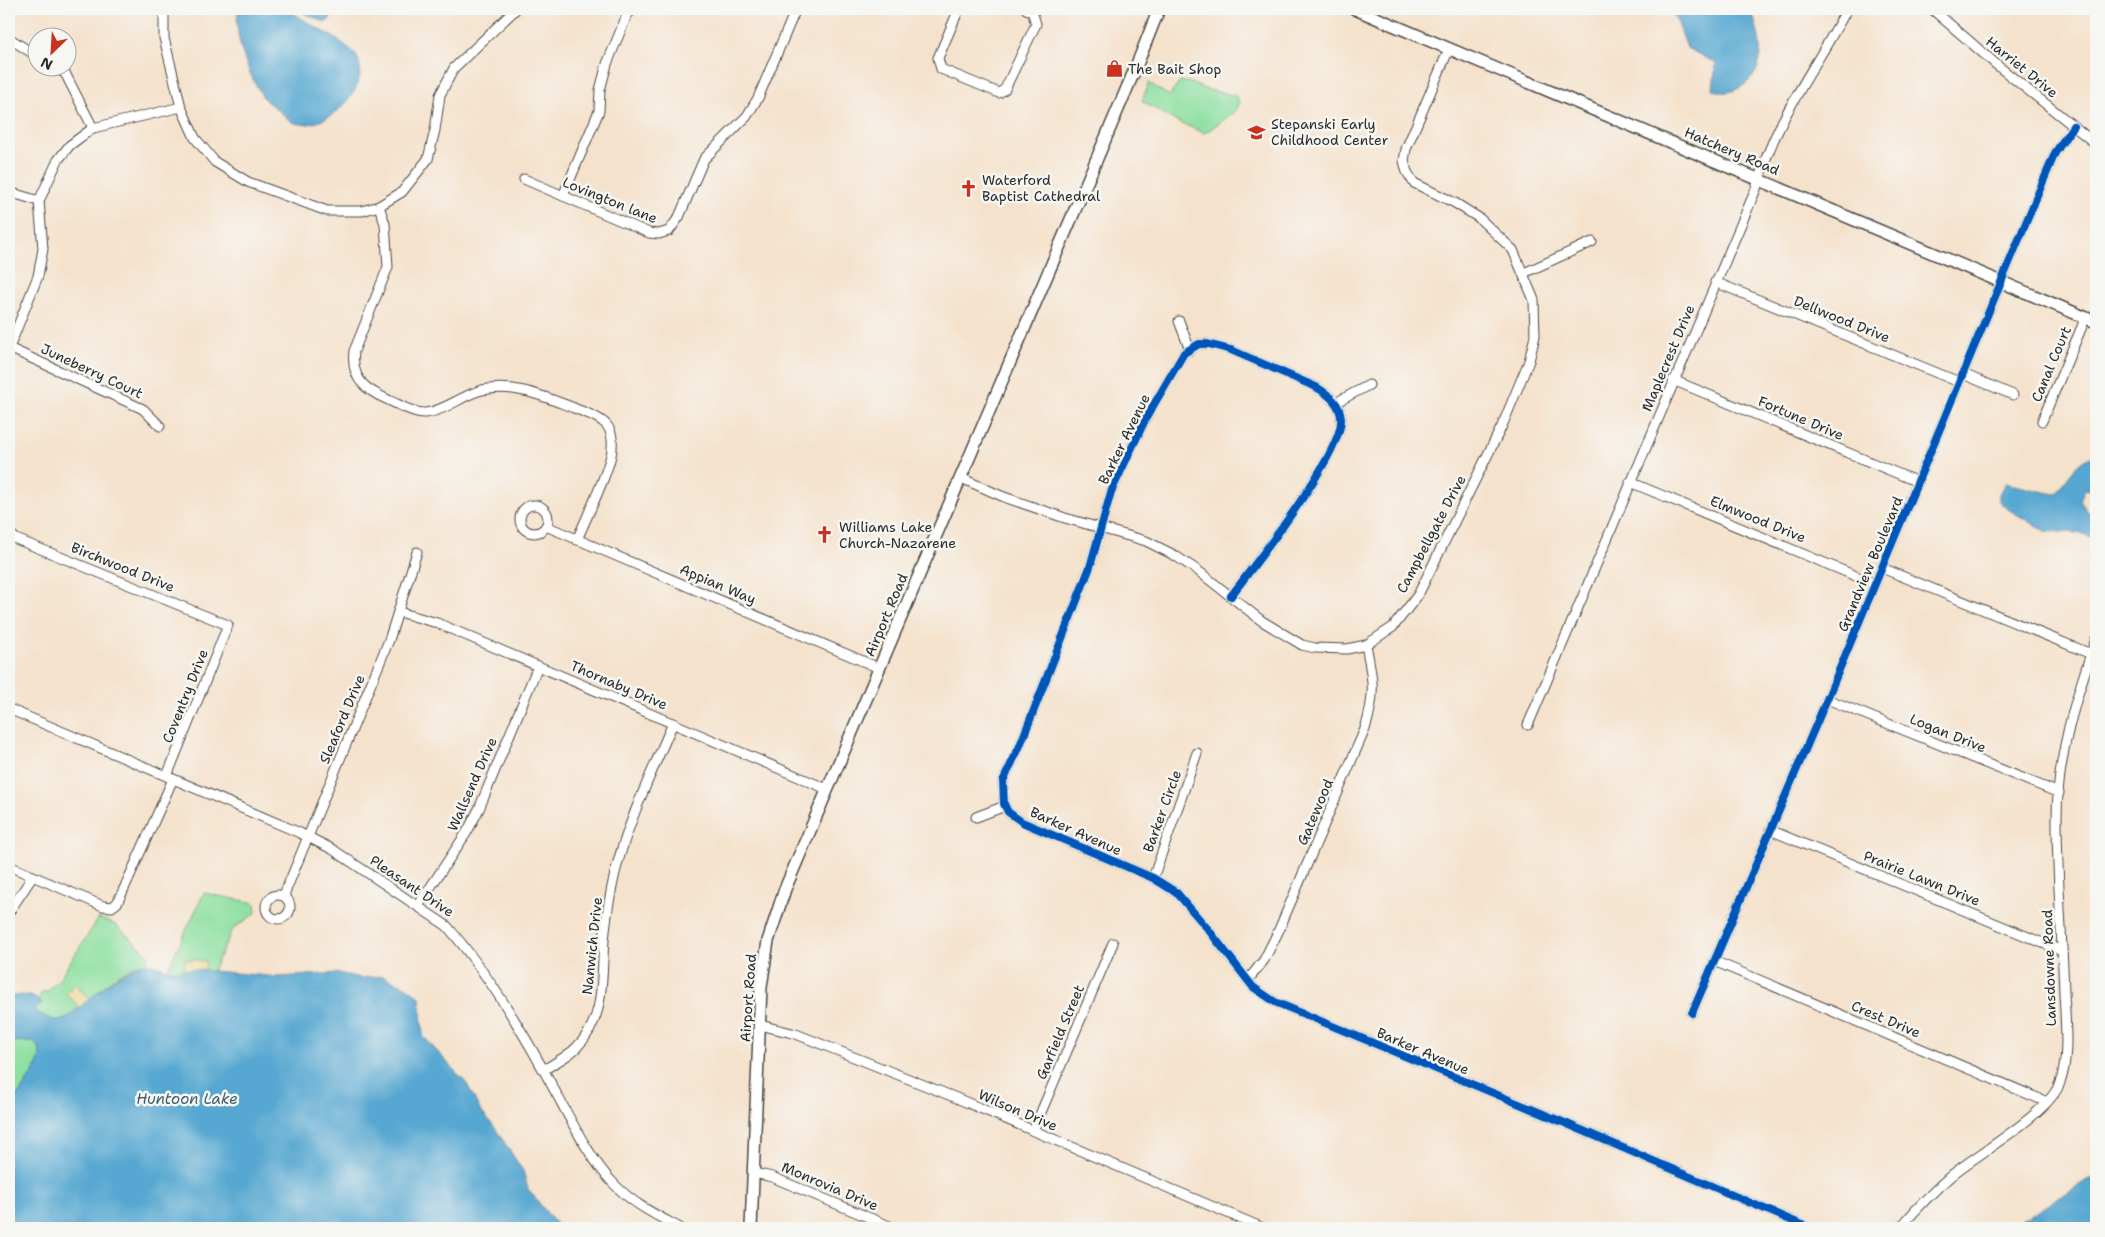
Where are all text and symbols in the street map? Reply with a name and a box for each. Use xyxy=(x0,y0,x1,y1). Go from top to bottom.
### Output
north arrow xyxy=(28,28,78,78)
street label: Harriet Drive xyxy=(1982,32,2062,102)
text: N xyxy=(38,53,55,74)
shop icon: The Bait Shop xyxy=(1104,59,1124,79)
place label: The Bait Shop xyxy=(1128,60,1222,78)
place label: Stepanski Early Childhood Center xyxy=(1271,115,1389,149)
school or university icon: Stepanski Early Childhood Center xyxy=(1247,122,1267,142)
street label: Hatchery Road xyxy=(1682,123,1782,179)
place label: Waterford Baptist Cathedral xyxy=(982,171,1101,205)
street label: Lovington lane xyxy=(560,173,660,227)
church icon: Waterford Baptist Cathedral xyxy=(958,178,978,198)
street label: Dellwood Drive xyxy=(1791,292,1893,346)
street label: Maplecrest Drive xyxy=(1637,302,1699,414)
street label: Canal Court xyxy=(2027,323,2075,405)
street label: Juneberry Court xyxy=(38,339,146,403)
street label: Barker Avenue xyxy=(1094,391,1154,487)
street label: Fortune Drive xyxy=(1756,392,1847,444)
street label: Campbellgate Drive xyxy=(1392,472,1470,596)
street label: Elmwood Drive xyxy=(1708,492,1809,546)
street label: Grandview Boulevard xyxy=(1833,493,1907,634)
place label: Williams Lake Church-Nazarene xyxy=(839,518,956,552)
church icon: Williams Lake Church-Nazarene xyxy=(815,525,835,545)
street label: Birchwood Drive xyxy=(69,538,177,596)
street label: Appian Way xyxy=(677,560,759,608)
street label: Airport Road xyxy=(860,571,912,659)
street label: Coventry Drive xyxy=(158,646,212,745)
street label: Thornaby Drive xyxy=(568,656,670,714)
street label: Sleaford Drive xyxy=(315,672,369,766)
street label: Logan Drive xyxy=(1907,710,1989,756)
street label: Wallsend Drive xyxy=(443,734,501,834)
street label: Barker Circle xyxy=(1139,767,1185,855)
street label: Gatewood xyxy=(1293,776,1337,848)
street label: Barker Avenue xyxy=(1027,803,1125,859)
street label: Prairie Lawn Drive xyxy=(1861,846,1983,910)
street label: Pleasant Drive xyxy=(366,851,458,921)
street label: Nanwich Drive xyxy=(578,896,606,996)
street label: Lansdowne Road xyxy=(2038,909,2060,1027)
street label: Airport Road xyxy=(736,953,760,1043)
street label: Garfield Street xyxy=(1032,982,1088,1082)
street label: Crest Drive xyxy=(1849,996,1923,1042)
street label: Barker Avenue xyxy=(1374,1023,1472,1079)
street label: Wilson Drive xyxy=(976,1085,1060,1135)
water label: Huntoon Lake xyxy=(136,1089,238,1109)
street label: Monrovia Drive xyxy=(779,1158,881,1215)

